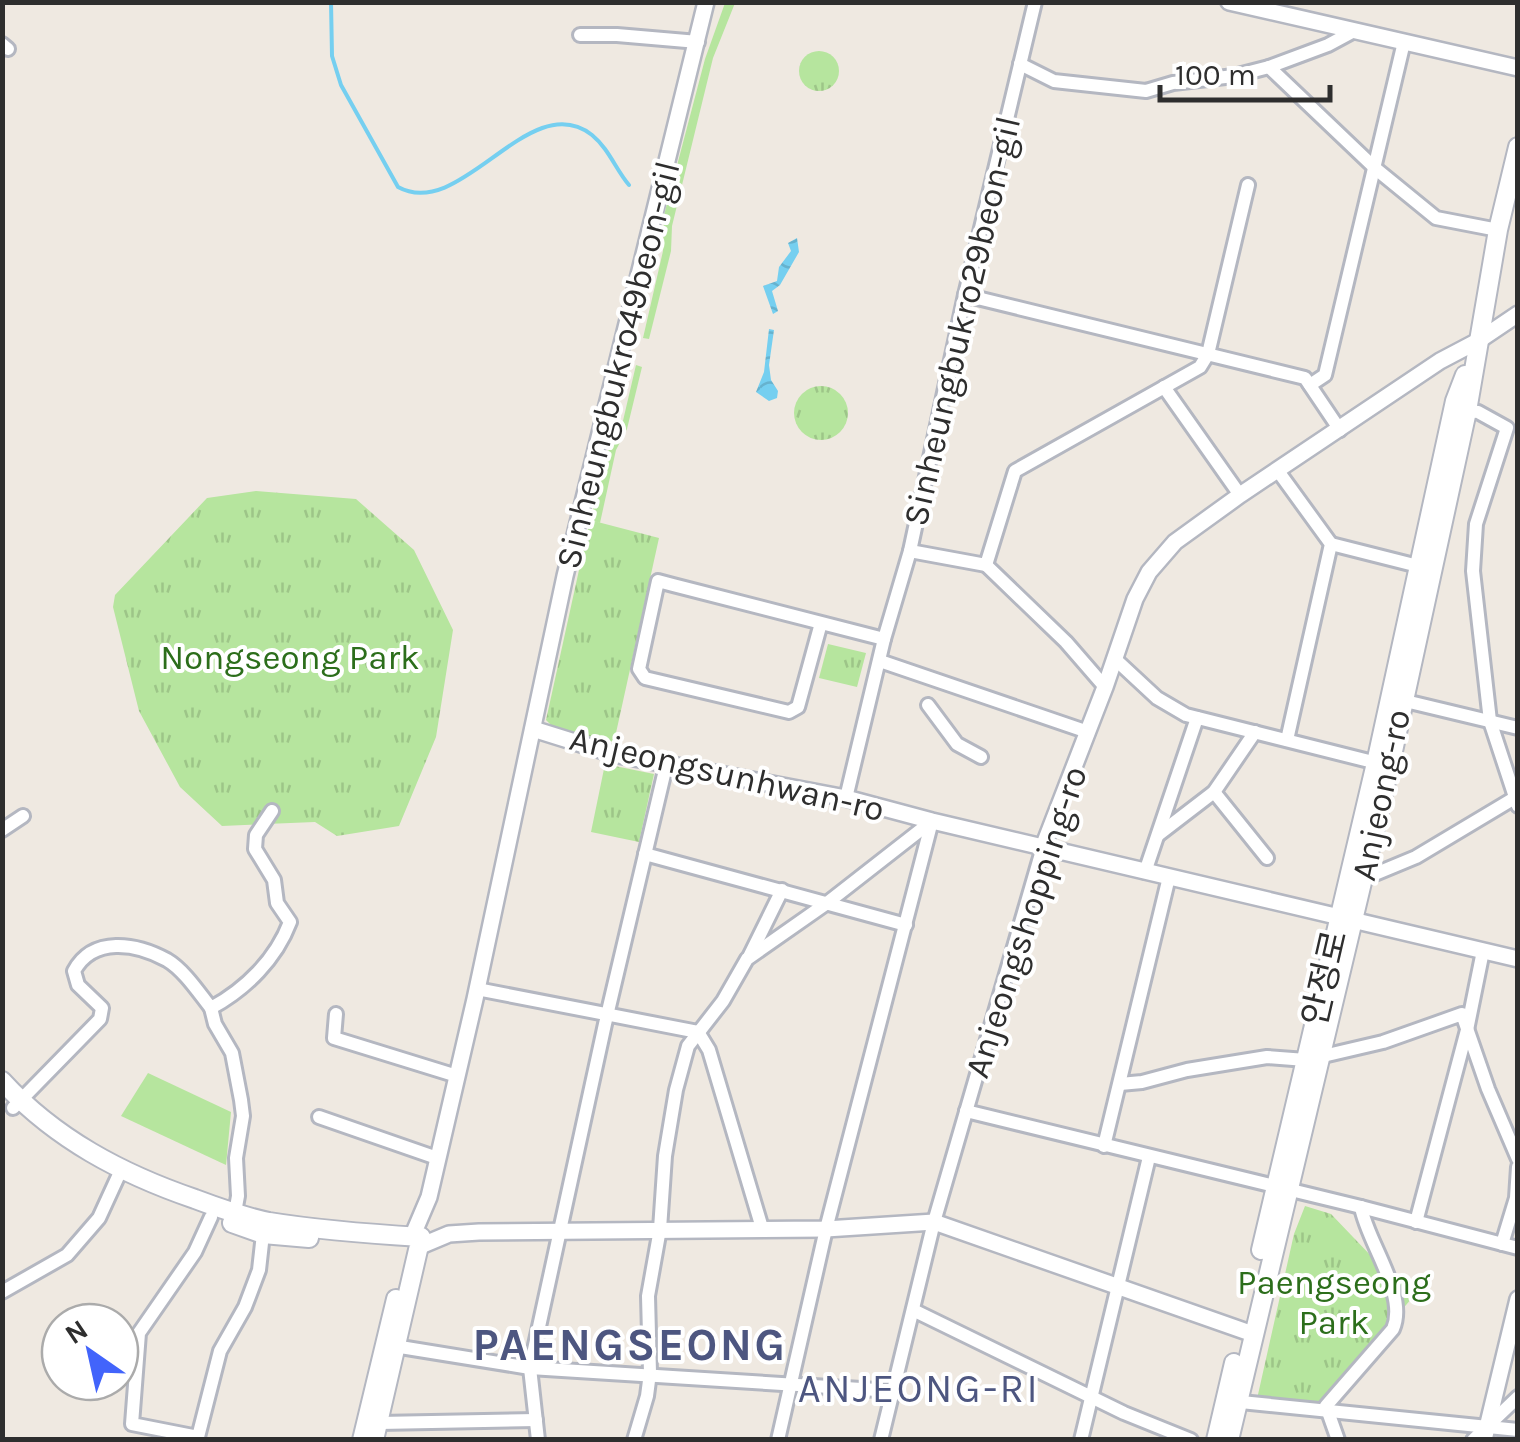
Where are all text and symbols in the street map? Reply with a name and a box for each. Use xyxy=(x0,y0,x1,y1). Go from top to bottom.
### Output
scale bar xyxy=(1160,40,1330,102)
text: 100 m xyxy=(1175,57,1256,93)
street label: Sinheungbukro29beon-gil xyxy=(895,112,1029,530)
street label: Sinheungbukro49beon-gil xyxy=(548,157,688,573)
park label: Nongseong Park xyxy=(160,637,420,678)
street label: Anjeong-ro xyxy=(1343,706,1419,884)
street label: Anjeongsunhwan-ro xyxy=(566,718,888,830)
street label: Anjeongshopping-ro xyxy=(956,761,1096,1083)
street label: 안정로 xyxy=(1294,926,1356,1030)
park label: Paengseong Park xyxy=(1237,1262,1431,1343)
north arrow xyxy=(40,1302,140,1402)
text: N xyxy=(59,1312,94,1351)
district label: PAENGSEONG xyxy=(472,1319,788,1371)
district label: ANJEONG-RI xyxy=(798,1365,1040,1412)

